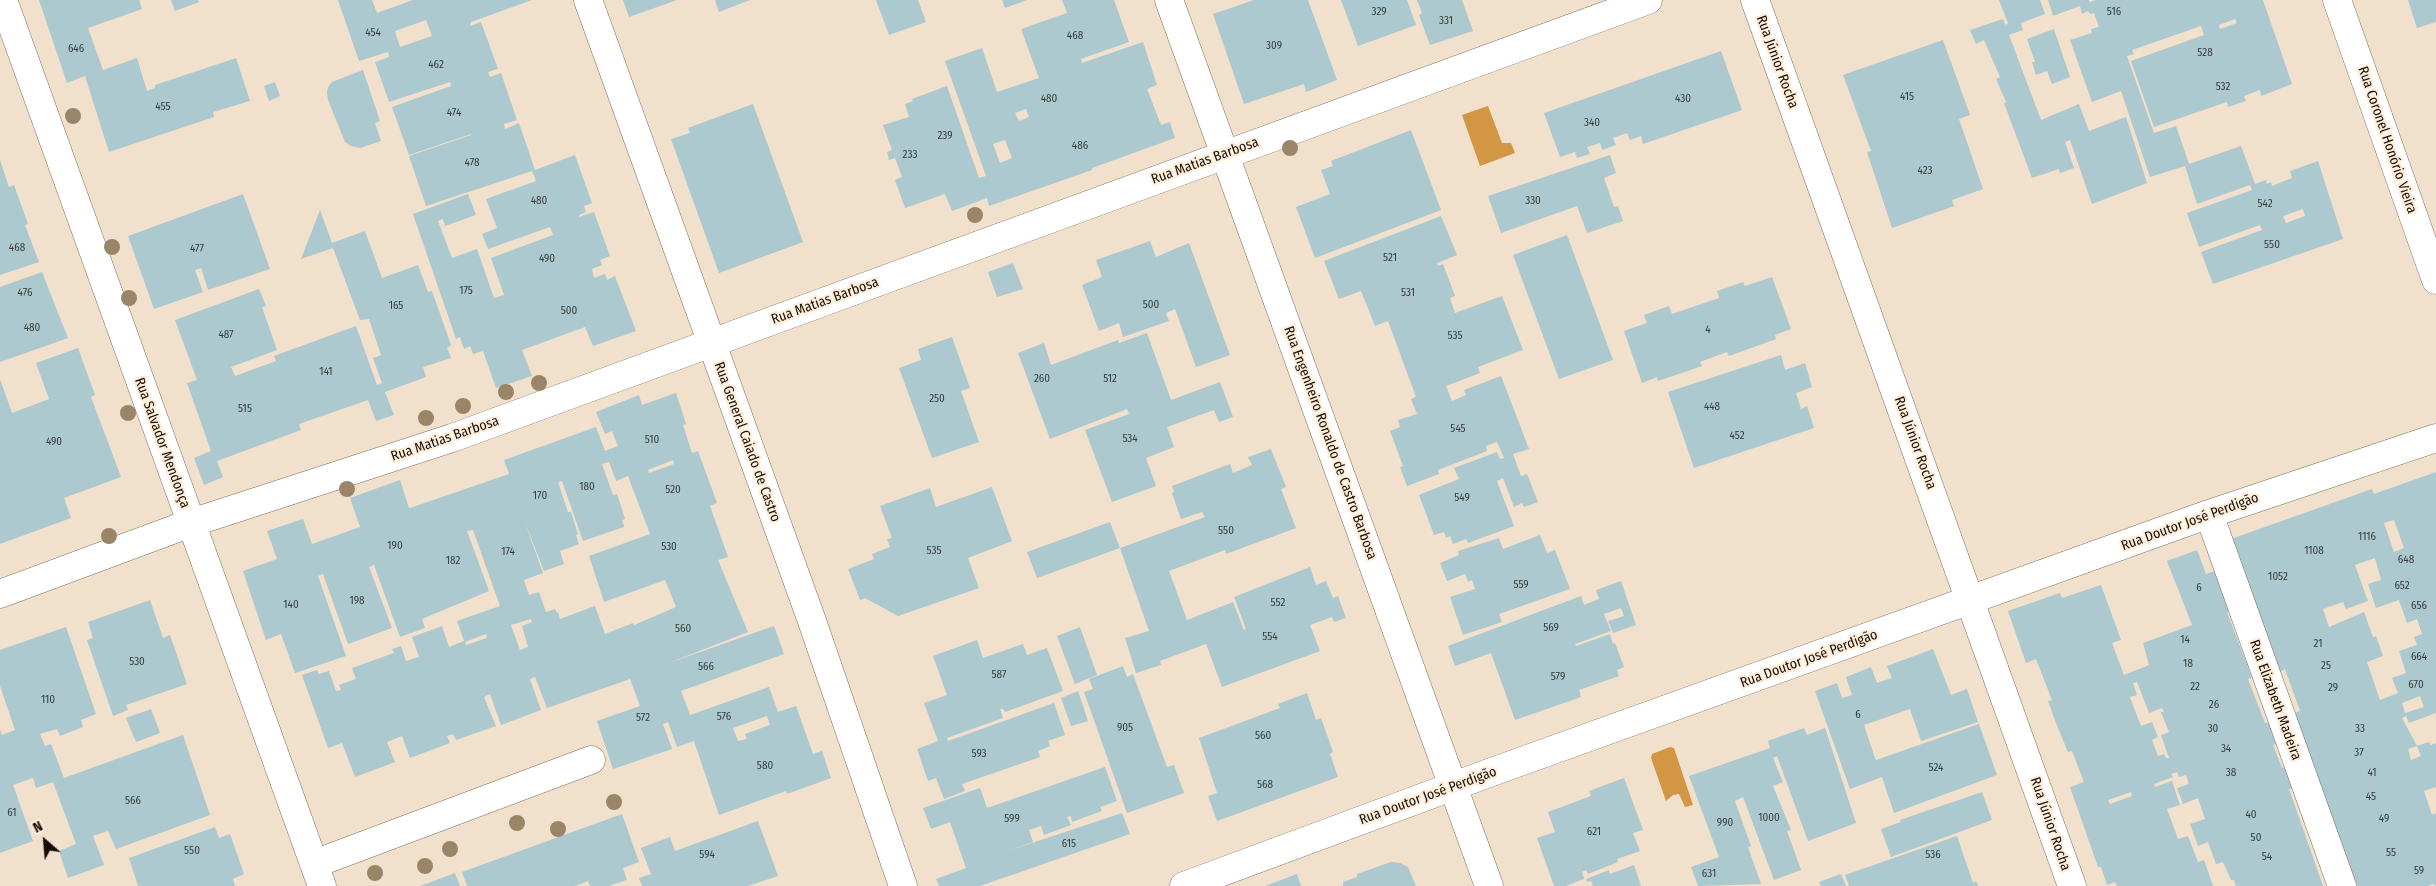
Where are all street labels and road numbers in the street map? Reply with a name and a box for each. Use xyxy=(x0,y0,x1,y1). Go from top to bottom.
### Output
street label: Rua Júnior Rocha xyxy=(1752,13,1802,111)
street label: Rua Coronel Honório Vieira xyxy=(2354,64,2420,216)
street label: Rua Matias Barbosa xyxy=(1149,134,1261,188)
street label: Rua Matias Barbosa xyxy=(769,274,881,328)
street label: Rua Engenheiro Ronaldo de Castro Barbosa xyxy=(1280,324,1380,562)
street label: Rua General Caiado de Castro xyxy=(710,360,784,524)
street label: Rua Salvador Mendonça xyxy=(131,376,193,510)
street label: Rua Júnior Rocha xyxy=(1890,394,1940,492)
street label: Rua Matias Barbosa xyxy=(389,413,501,465)
street label: Rua Doutor José Perdigão xyxy=(2119,489,2261,555)
street label: Rua Doutor José Perdigão xyxy=(1738,626,1880,692)
street label: Rua Elizabeth Madeira xyxy=(2245,638,2305,762)
street label: Rua Doutor José Perdigão xyxy=(1357,763,1499,829)
street label: Rua Júnior Rocha xyxy=(2026,775,2074,873)

